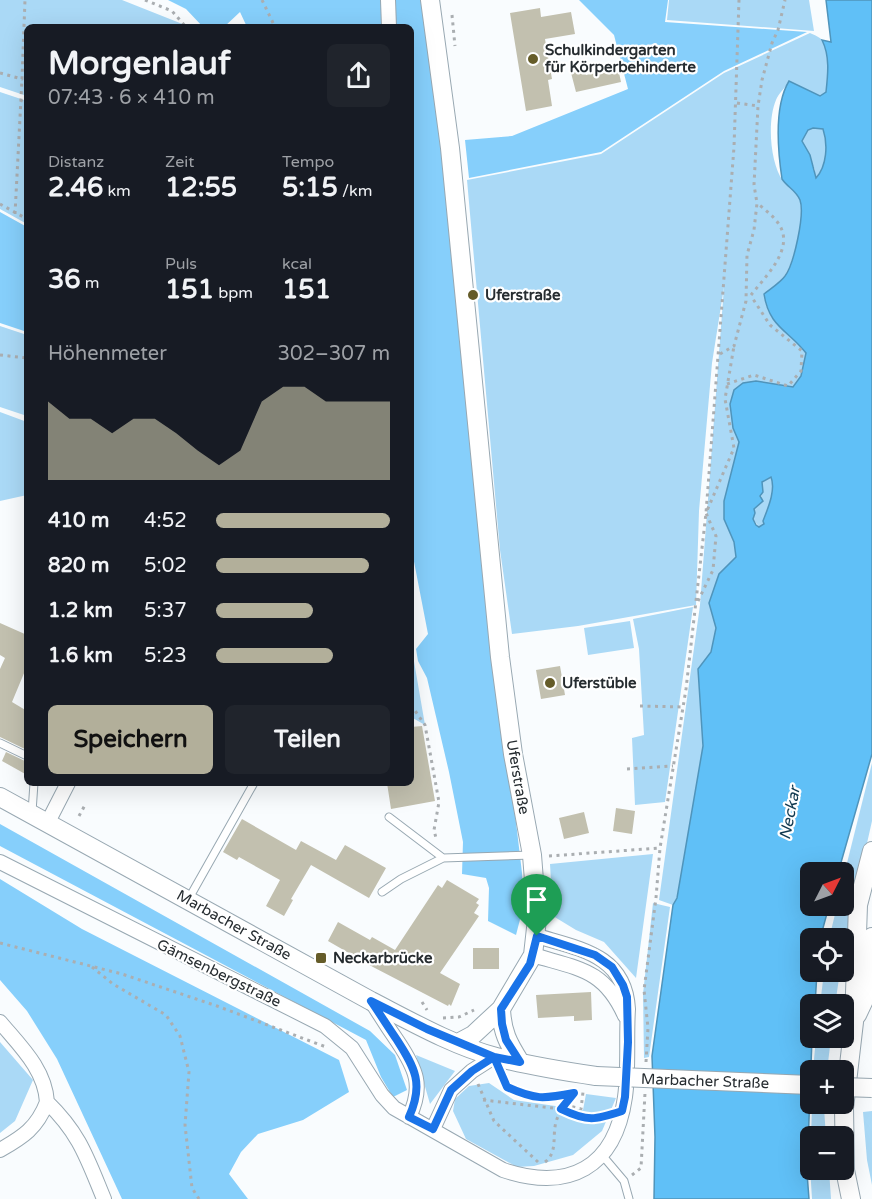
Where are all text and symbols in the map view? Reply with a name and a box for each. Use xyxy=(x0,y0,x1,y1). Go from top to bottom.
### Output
place label: Schulkindergarten für Körperbehinderte xyxy=(544,41,696,77)
text: Morgenlauf xyxy=(48,44,231,83)
button: share xyxy=(327,44,390,107)
marker: Schulkindergarten für Körperbehinderte xyxy=(526,52,540,66)
text: 07:43 · 6 × 410 m xyxy=(48,86,215,110)
text: Distanz xyxy=(48,152,104,172)
text: Zeit xyxy=(165,152,194,172)
text: Tempo xyxy=(282,152,334,172)
text: 2.46 xyxy=(48,172,103,203)
text: 12:55 xyxy=(165,172,237,203)
text: 5:15 xyxy=(282,172,338,203)
text: km xyxy=(103,181,131,201)
text: /km xyxy=(338,181,372,201)
text: Puls xyxy=(165,254,197,274)
text: kcal xyxy=(282,254,312,274)
text: 36 xyxy=(48,264,81,295)
text: m xyxy=(81,273,100,293)
text: 151 xyxy=(165,274,214,305)
text: 151 xyxy=(282,274,331,305)
text: bpm xyxy=(214,283,253,303)
place label: Uferstraße xyxy=(485,286,561,304)
marker: Uferstraße xyxy=(466,288,480,302)
text: Höhenmeter xyxy=(48,342,167,366)
text: 302–307 m xyxy=(277,342,390,366)
text: 410 m xyxy=(48,509,109,533)
text: 4:52 xyxy=(144,509,187,533)
text: 820 m xyxy=(48,554,109,578)
text: 5:02 xyxy=(144,554,187,578)
text: 1.2 km xyxy=(48,599,113,623)
text: 5:37 xyxy=(144,599,187,623)
text: 1.6 km xyxy=(48,644,113,668)
text: 5:23 xyxy=(144,644,187,668)
place label: Uferstüble xyxy=(562,674,637,692)
marker: Uferstüble xyxy=(543,676,557,690)
button: Speichern xyxy=(48,705,213,774)
button: Teilen xyxy=(225,705,390,774)
street label: Uferstraße xyxy=(503,738,533,816)
water label: Neckar xyxy=(775,783,805,842)
north arrow xyxy=(800,862,854,916)
map controls xyxy=(800,862,854,1180)
pin xyxy=(511,874,562,936)
icon: arrive xyxy=(520,883,553,916)
street label: Marbacher Straße xyxy=(174,886,294,964)
button: locate xyxy=(800,928,854,982)
street label: Gämsenbergstraße xyxy=(154,935,284,1011)
place label: Neckarbrücke xyxy=(333,949,433,967)
marker: Neckarbrücke xyxy=(314,951,328,965)
button: layers xyxy=(800,994,854,1048)
button: + xyxy=(800,1060,854,1114)
street label: Marbacher Straße xyxy=(641,1070,769,1092)
button: − xyxy=(800,1126,854,1180)

